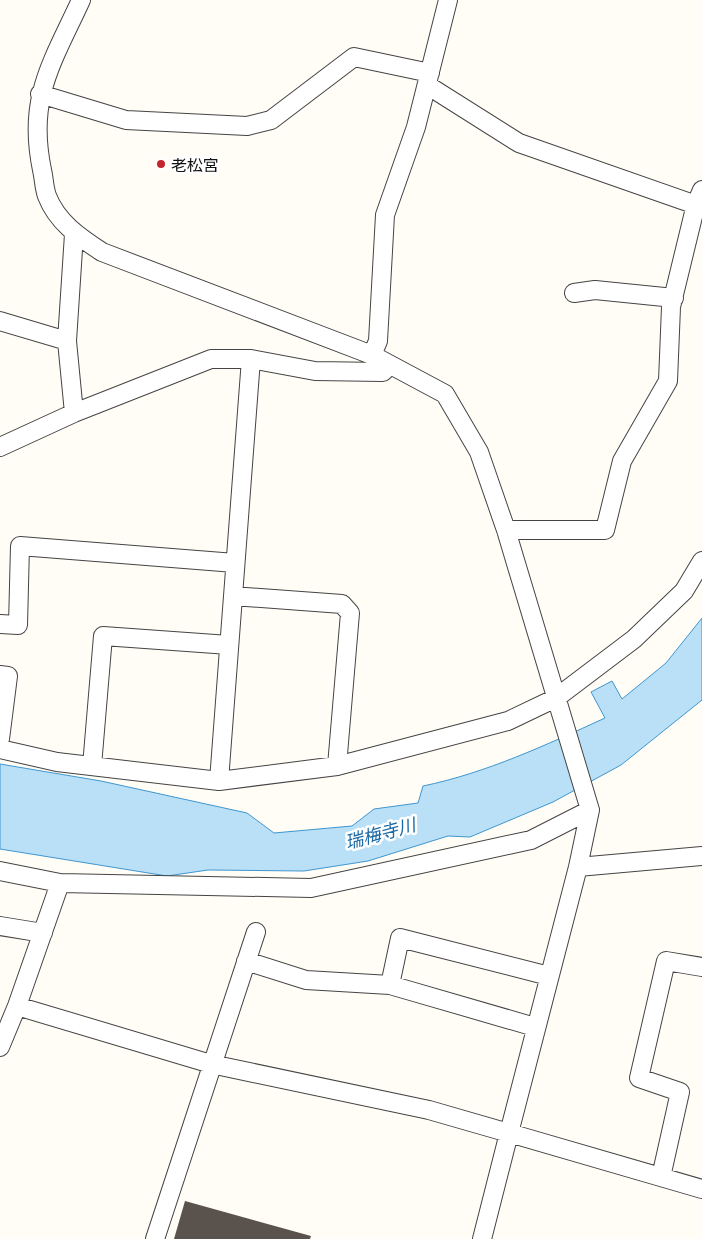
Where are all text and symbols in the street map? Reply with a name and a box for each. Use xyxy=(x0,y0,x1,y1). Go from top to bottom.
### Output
place label: 老松宮 xyxy=(171,154,219,175)
marker: 老松宮 xyxy=(155,158,167,170)
water label: 瑞梅寺川 xyxy=(342,812,420,854)

